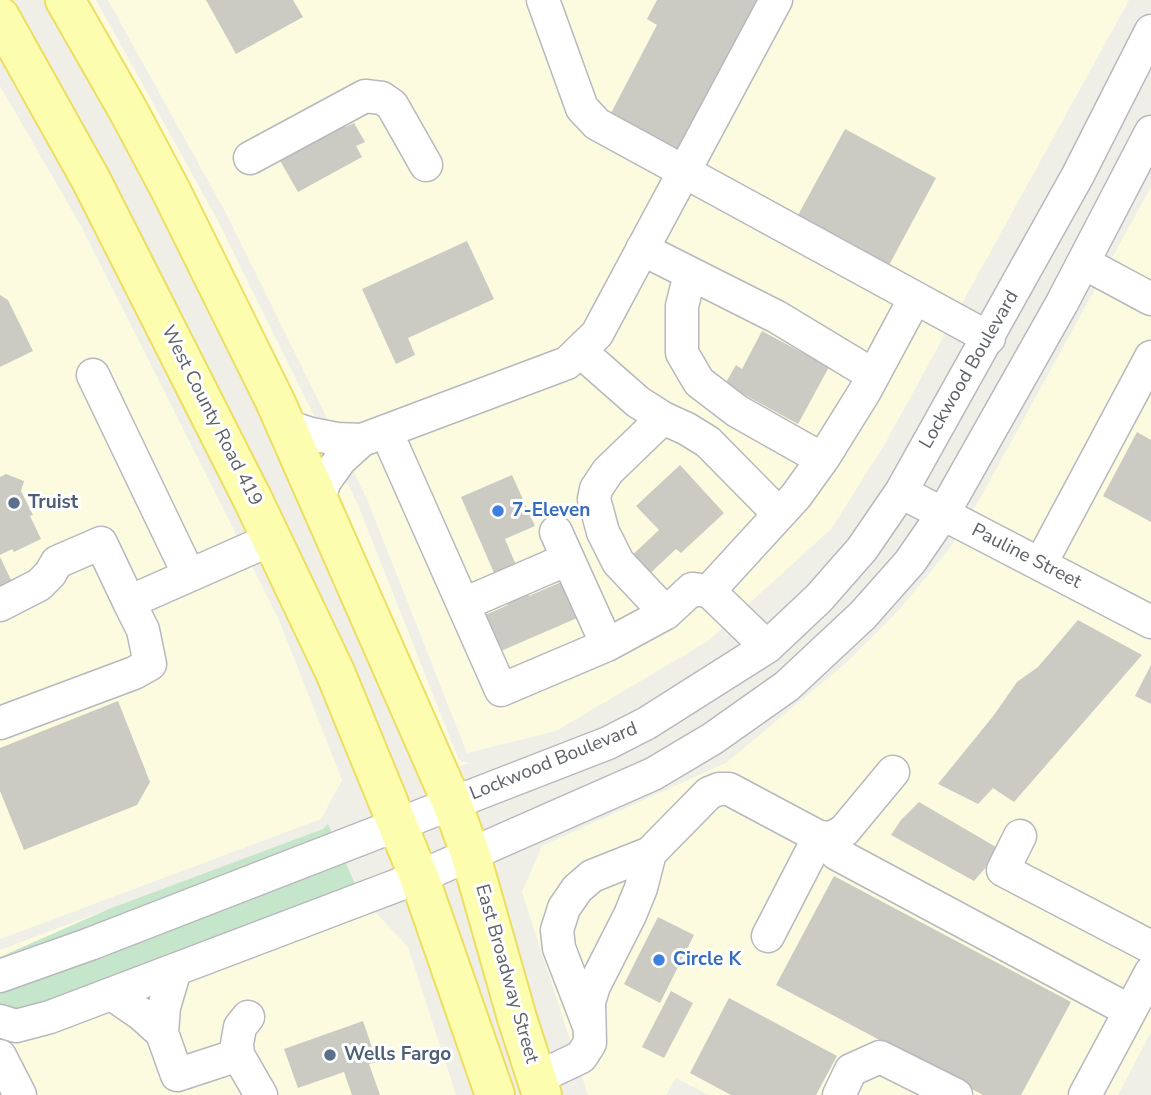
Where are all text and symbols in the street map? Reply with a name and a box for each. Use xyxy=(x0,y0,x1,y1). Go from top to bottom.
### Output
street label: Lockwood Boulevard xyxy=(915,287,1025,453)
street label: West County Road 419 xyxy=(156,322,266,510)
place label: Truist xyxy=(28,492,78,514)
marker: Truist xyxy=(6,495,22,511)
place label: 7-Eleven xyxy=(512,500,590,522)
marker: 7-Eleven xyxy=(490,503,506,519)
street label: Pauline Street xyxy=(967,520,1085,594)
street label: Lockwood Boulevard xyxy=(467,718,641,806)
street label: East Broadway Street xyxy=(470,882,542,1066)
place label: Circle K xyxy=(673,949,741,971)
marker: Circle K xyxy=(651,952,667,968)
place label: Wells Fargo xyxy=(344,1044,451,1066)
marker: Wells Fargo xyxy=(322,1047,338,1063)

